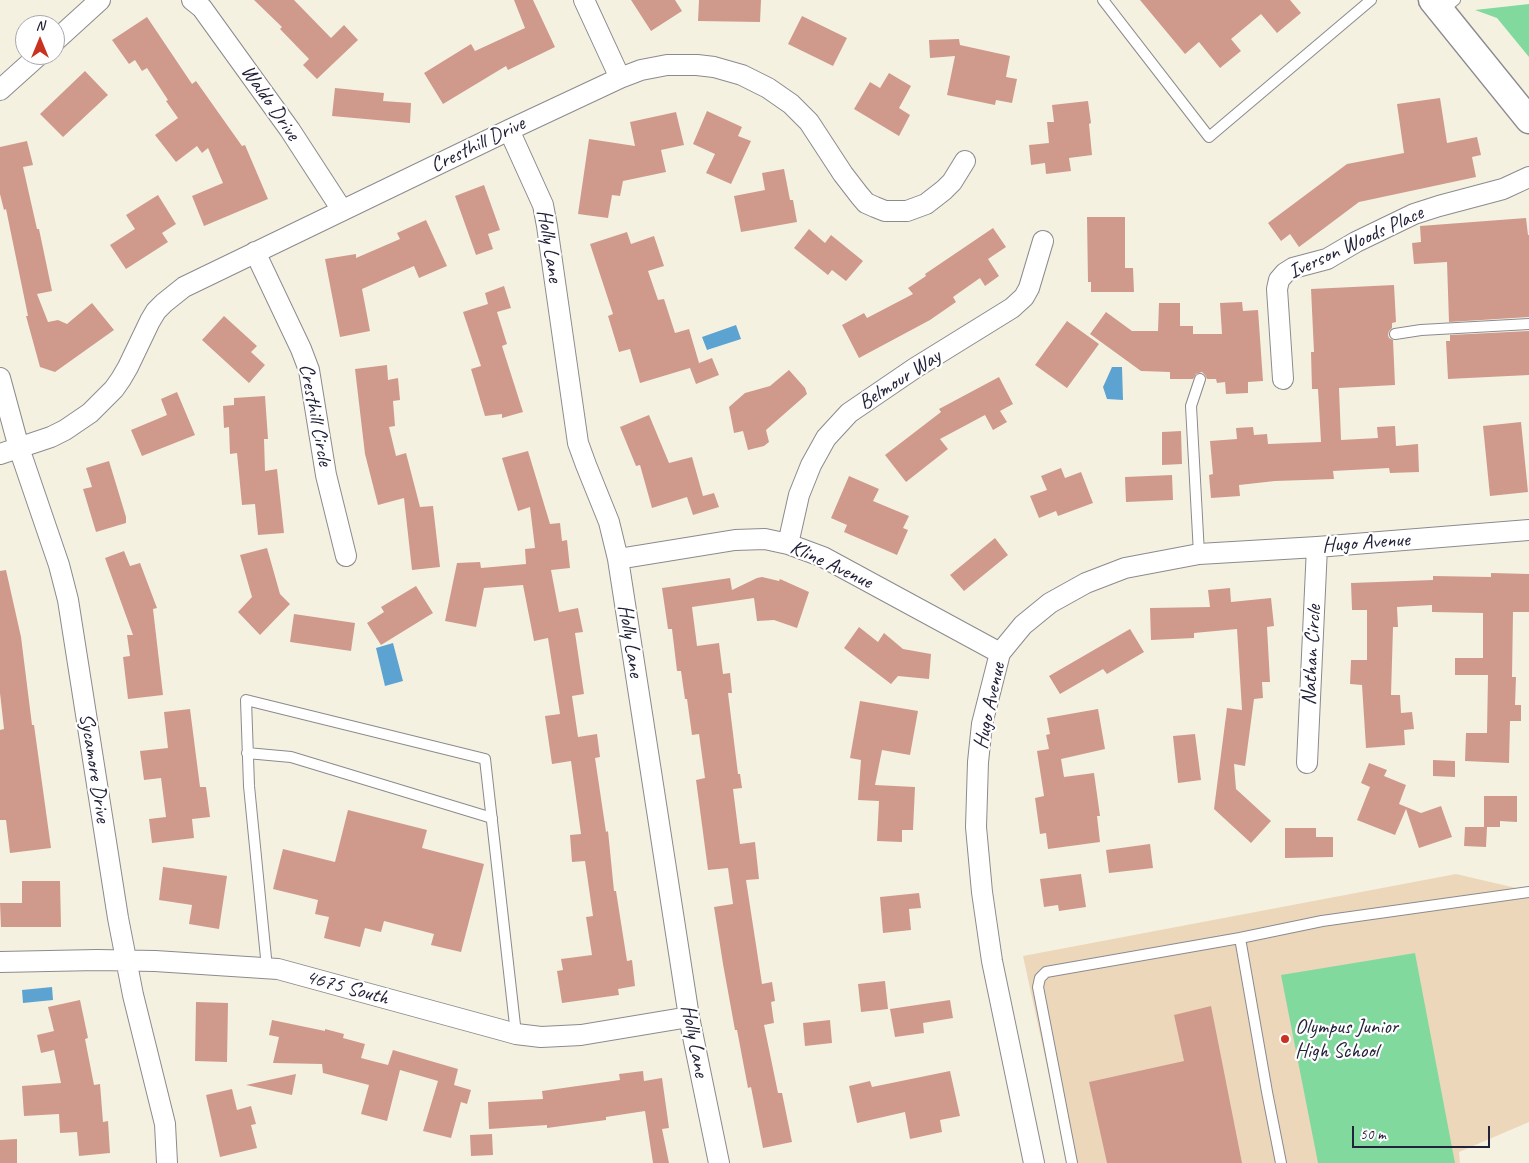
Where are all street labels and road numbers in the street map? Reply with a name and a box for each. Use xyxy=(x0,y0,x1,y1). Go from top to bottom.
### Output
street label: Waldo Drive xyxy=(235,60,305,146)
street label: Cresthill Drive xyxy=(427,111,529,179)
street label: Iverson Woods Place xyxy=(1285,201,1427,285)
street label: Holly Lane xyxy=(531,208,567,284)
street label: Belmour Way xyxy=(854,344,946,416)
street label: Cresthill Circle xyxy=(293,362,337,468)
street label: Hugo Avenue xyxy=(1321,527,1411,559)
street label: Kline Avenue xyxy=(786,535,876,595)
street label: Holly Lane xyxy=(612,603,648,679)
street label: Nathan Circle xyxy=(1297,604,1327,706)
street label: Hugo Avenue xyxy=(969,660,1011,752)
street label: Sycamore Drive xyxy=(73,712,115,824)
street label: 4675 South xyxy=(303,965,391,1011)
street label: Holly Lane xyxy=(675,1003,713,1079)

